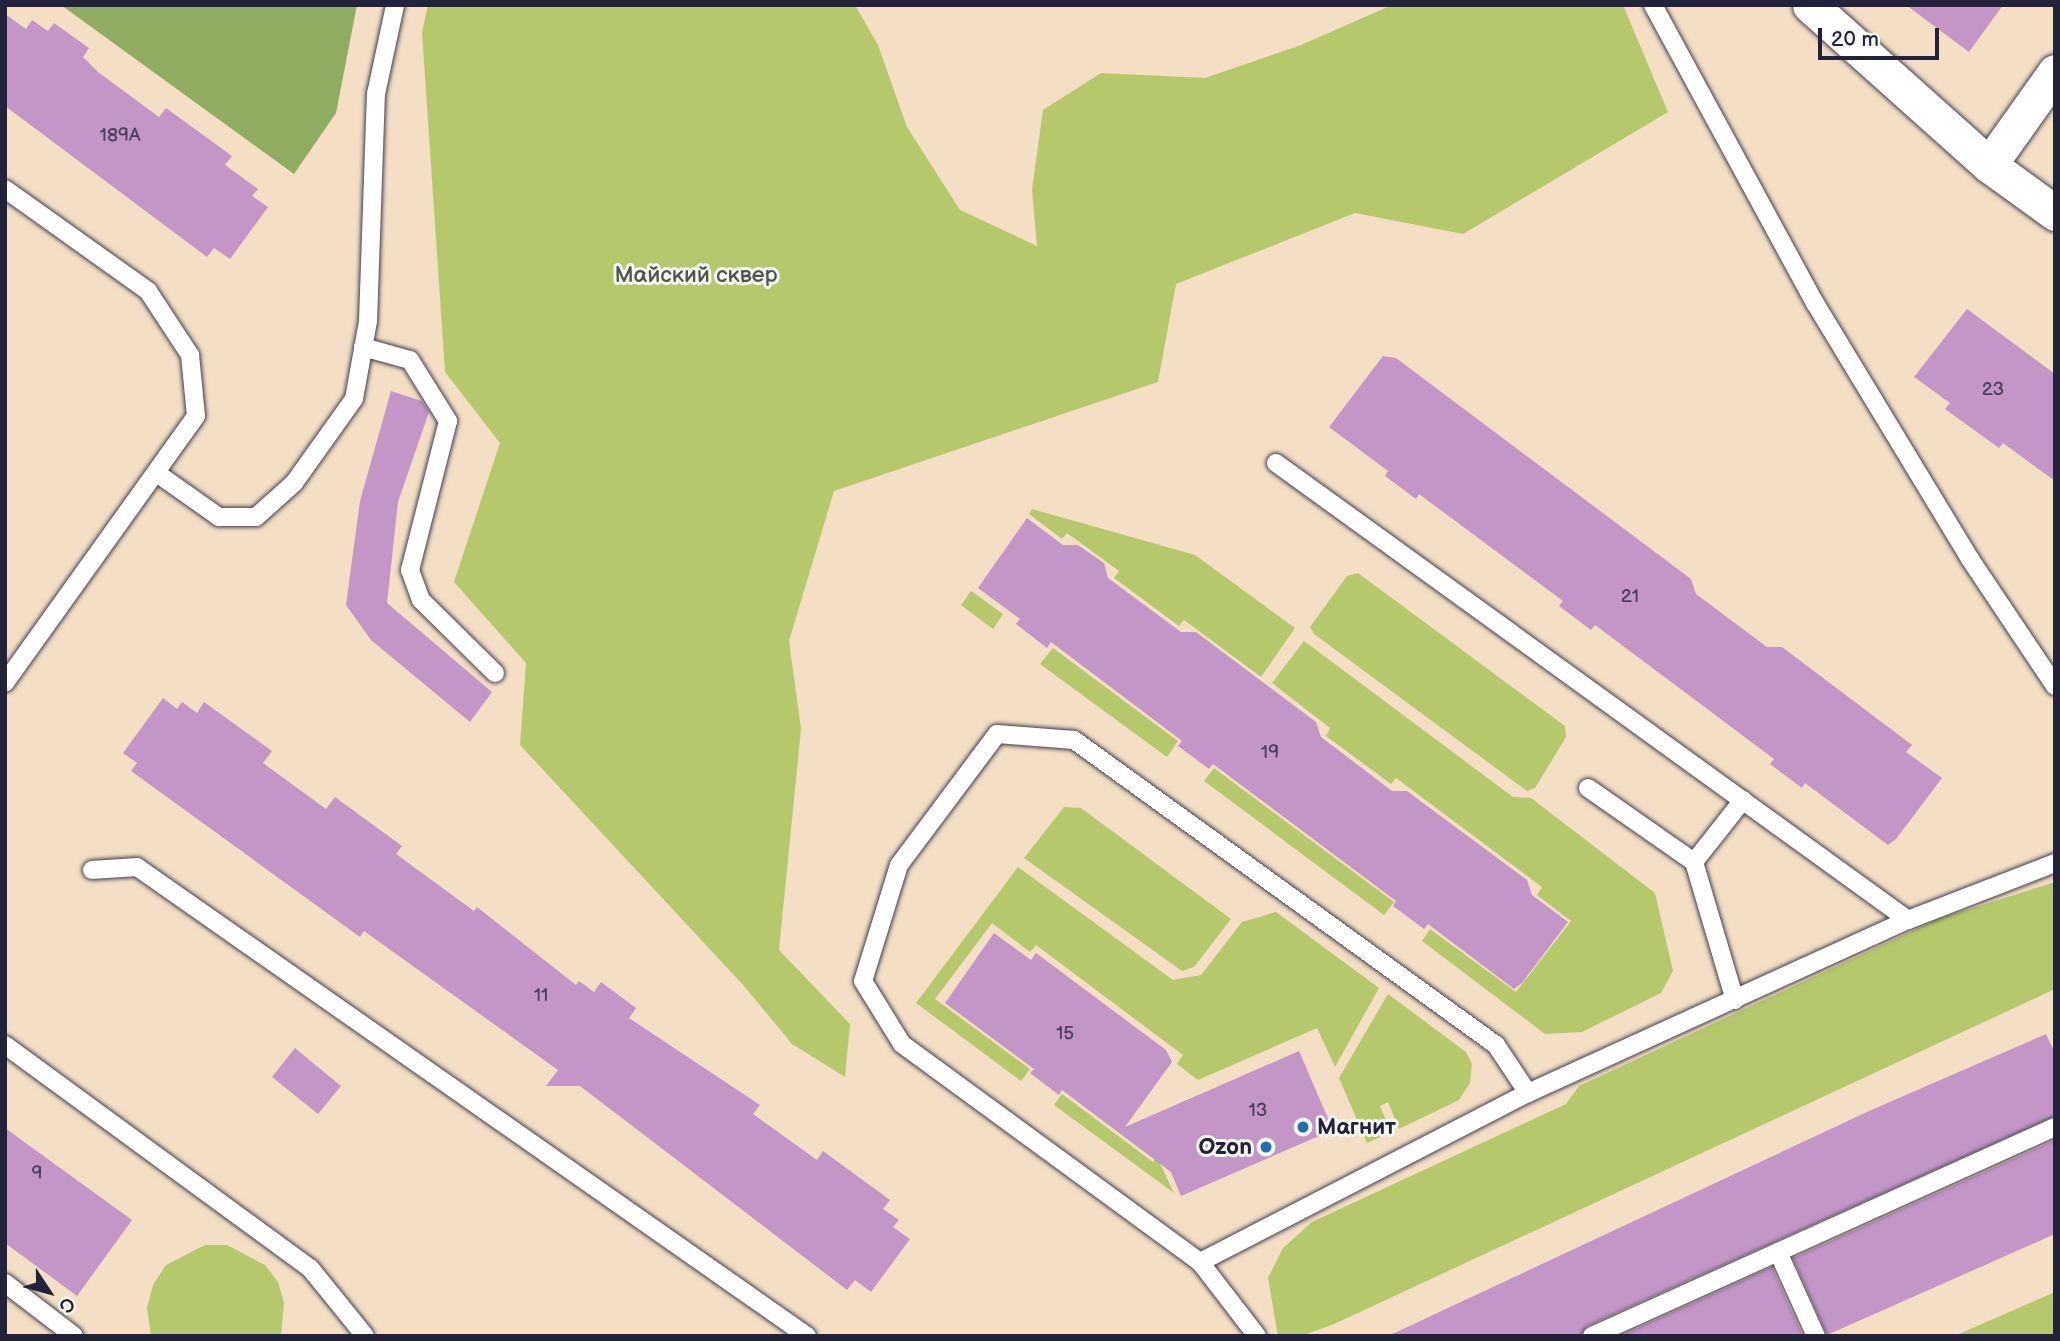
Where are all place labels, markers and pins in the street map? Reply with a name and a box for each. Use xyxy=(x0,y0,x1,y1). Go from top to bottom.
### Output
place label: Магнит xyxy=(1317,1113,1396,1141)
marker: Магнит xyxy=(1295,1119,1311,1135)
place label: Ozon xyxy=(1198,1133,1252,1161)
marker: Ozon xyxy=(1258,1139,1274,1155)

